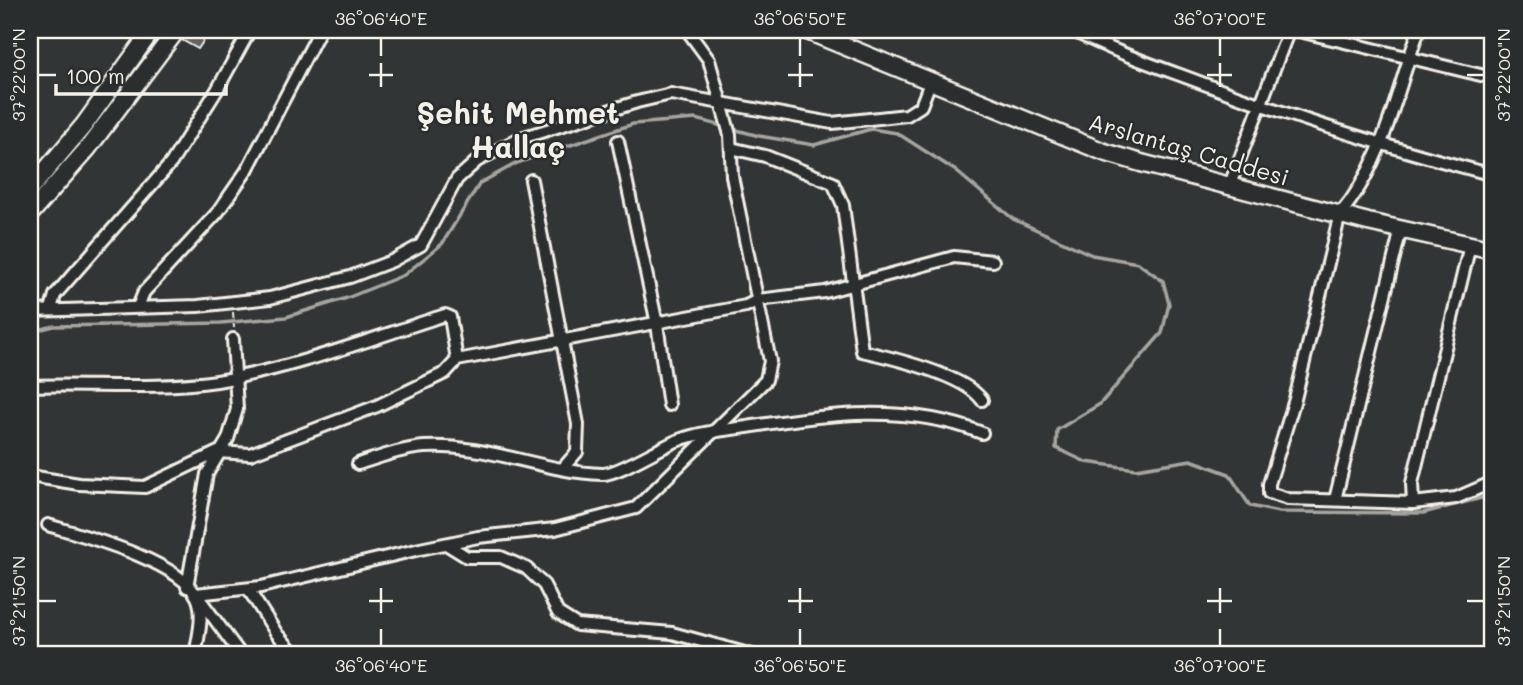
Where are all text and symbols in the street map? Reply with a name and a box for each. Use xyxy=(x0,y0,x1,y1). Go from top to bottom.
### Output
text: 36°06'40"E xyxy=(335,6,427,30)
text: 36°06'50"E xyxy=(754,6,846,30)
text: 36°07'00"E xyxy=(1174,6,1266,30)
text: 37°22'00"N xyxy=(6,28,30,122)
text: 37°22'00"N xyxy=(1491,28,1515,122)
scale bar xyxy=(56,52,226,96)
text: 100 m xyxy=(66,62,125,89)
district label: Şehit Mehmet Hallaç xyxy=(417,92,619,166)
street label: Arslantaş Caddesi xyxy=(1085,106,1293,192)
text: 37°21'50"N xyxy=(6,556,30,646)
text: 37°21'50"N xyxy=(1491,556,1515,646)
text: 36°06'40"E xyxy=(335,653,427,677)
text: 36°06'50"E xyxy=(754,653,846,677)
text: 36°07'00"E xyxy=(1174,653,1266,677)

